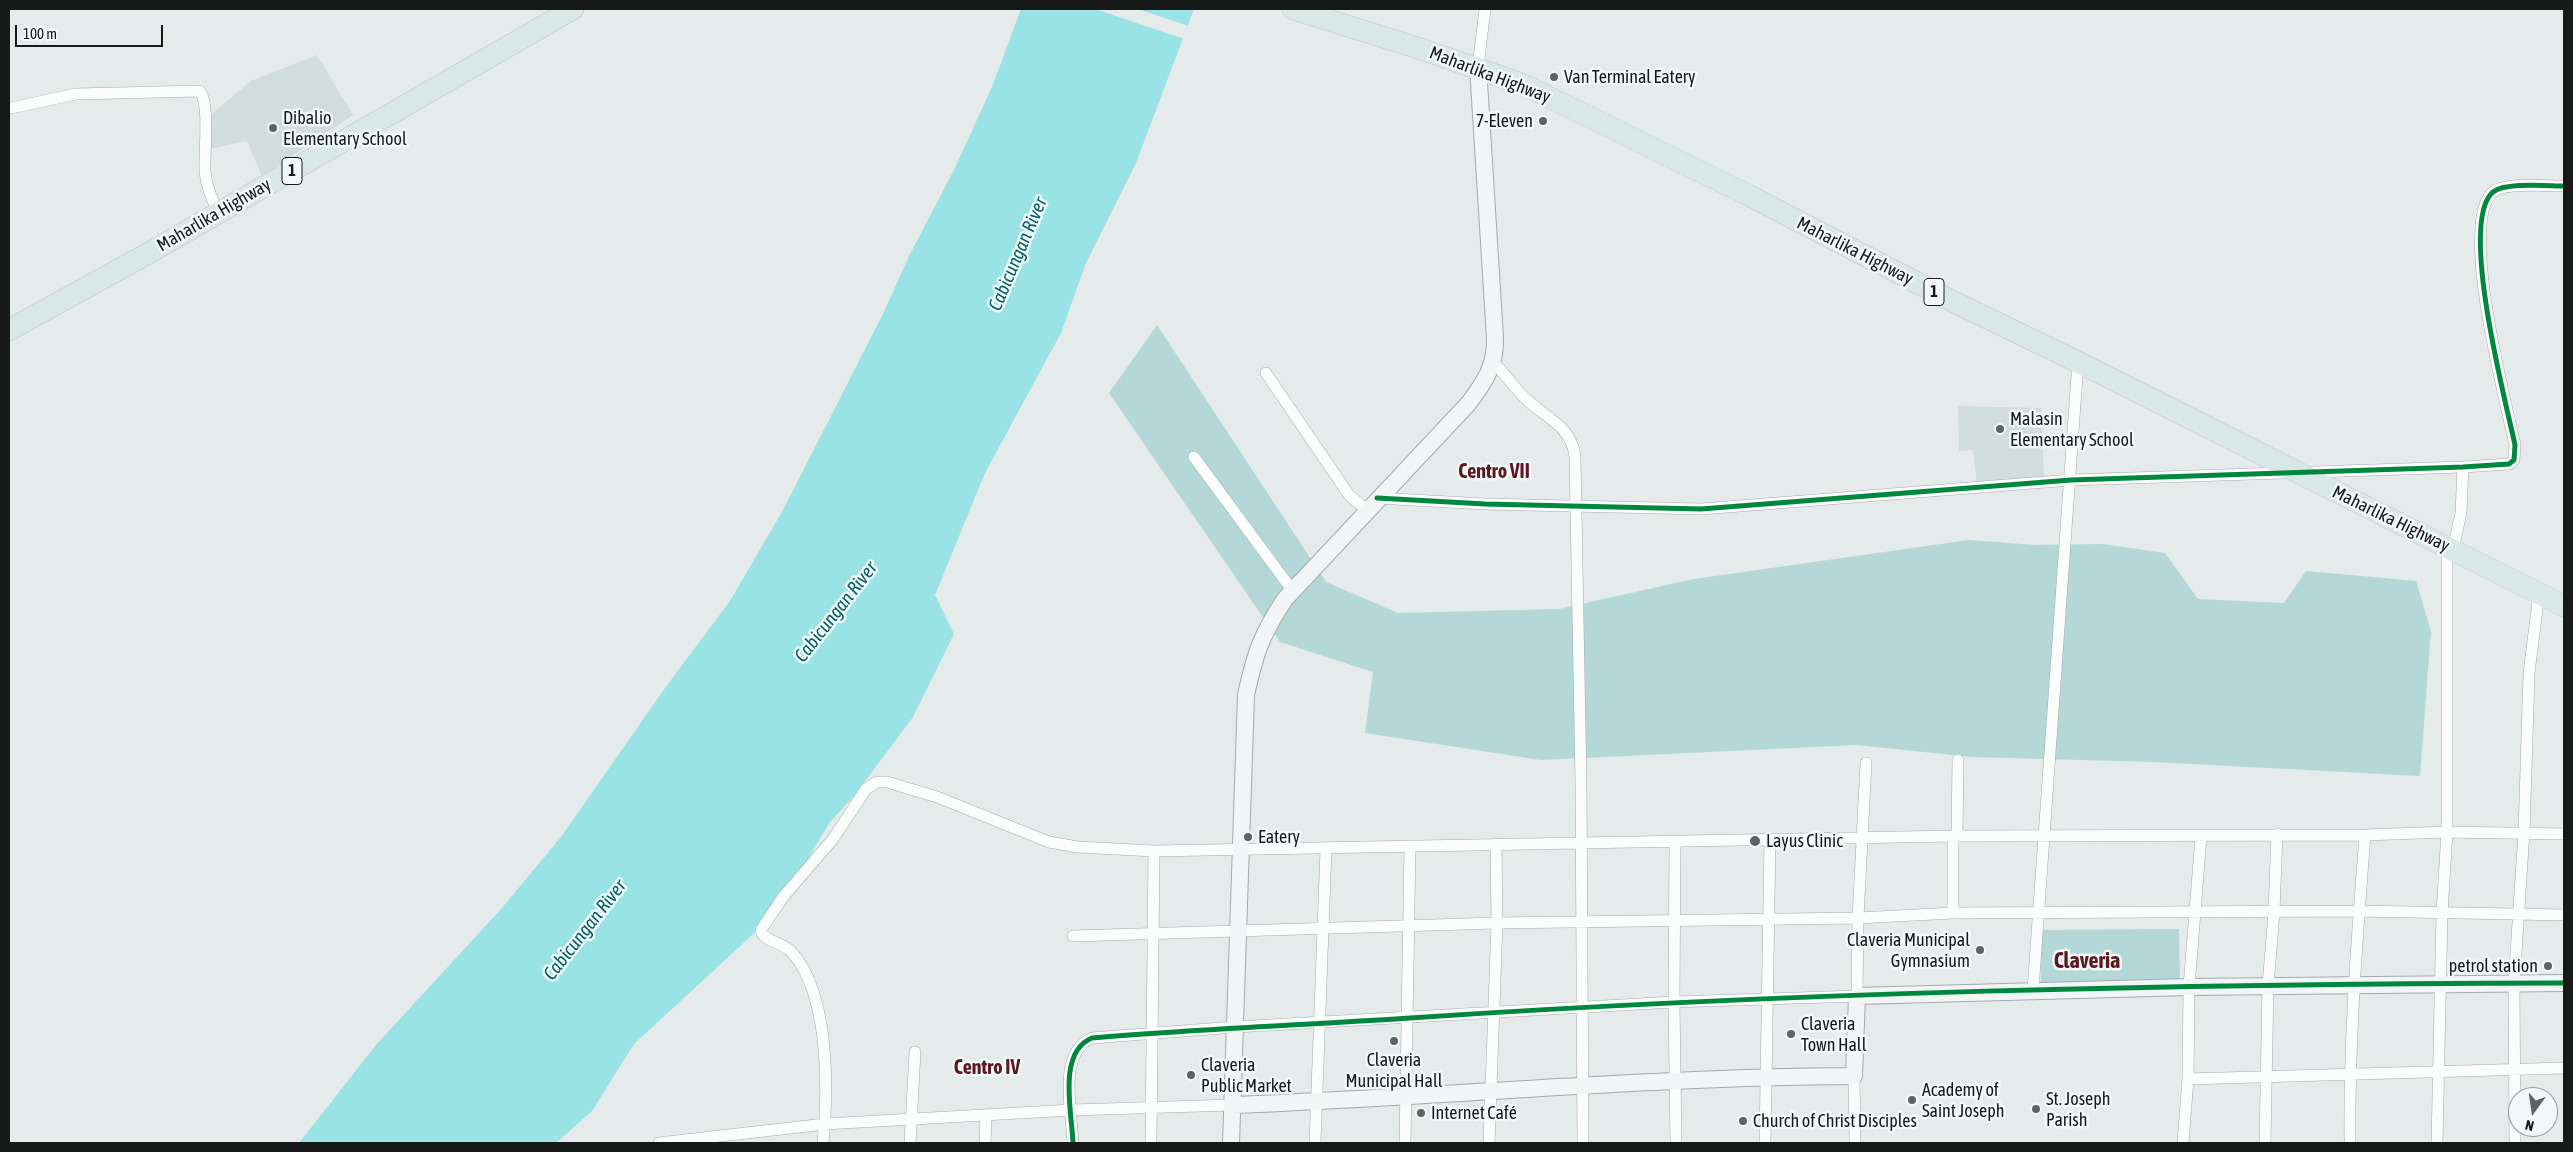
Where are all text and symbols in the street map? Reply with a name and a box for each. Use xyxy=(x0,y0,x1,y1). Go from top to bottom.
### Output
scale bar xyxy=(18,15,165,47)
text: 100 m xyxy=(23,25,57,42)
street label: Maharlika Highway xyxy=(1426,42,1554,108)
place label: Van Terminal Eatery xyxy=(1564,66,1696,88)
marker: Van Terminal Eatery xyxy=(1548,71,1560,83)
place label: Dibalio Elementary School xyxy=(283,107,407,150)
place label: 7-Eleven xyxy=(1476,110,1533,132)
marker: 7-Eleven xyxy=(1537,115,1549,127)
marker: Dibalio Elementary School xyxy=(267,122,279,134)
road number: 1 xyxy=(282,158,302,185)
street label: Maharlika Highway xyxy=(153,174,275,256)
water label: Cabicungan River xyxy=(984,194,1052,314)
street label: Maharlika Highway xyxy=(1793,212,1917,290)
road number: 1 xyxy=(1924,278,1944,306)
place label: Malasin Elementary School xyxy=(2010,408,2134,450)
marker: Malasin Elementary School xyxy=(1994,423,2006,435)
district label: Centro VII xyxy=(1458,460,1530,484)
street label: Maharlika Highway xyxy=(2329,481,2453,557)
water label: Cabicungan River xyxy=(790,557,882,667)
place label: Eatery xyxy=(1258,826,1300,848)
place label: Layus Clinic xyxy=(1766,830,1843,852)
marker: Eatery xyxy=(1242,831,1254,843)
marker: Layus Clinic xyxy=(1748,834,1762,848)
water label: Cabicungan River xyxy=(539,875,631,985)
place label: Claveria Municipal Gymnasium xyxy=(1847,929,1970,972)
marker: Claveria Municipal Gymnasium xyxy=(1974,944,1986,956)
district label: Claveria xyxy=(2054,948,2120,974)
place label: petrol station xyxy=(2449,955,2538,977)
marker: petrol station xyxy=(2542,960,2554,972)
place label: Claveria Town Hall xyxy=(1801,1013,1866,1056)
marker: Claveria Town Hall xyxy=(1785,1028,1797,1040)
marker: Claveria Municipal Hall xyxy=(1388,1035,1400,1047)
place label: Claveria Municipal Hall xyxy=(1346,1049,1442,1092)
place label: Claveria Public Market xyxy=(1201,1054,1292,1096)
district label: Centro IV xyxy=(954,1056,1020,1080)
marker: Claveria Public Market xyxy=(1185,1069,1197,1081)
place label: Academy of Saint Joseph xyxy=(1922,1079,2004,1122)
north arrow xyxy=(2508,1087,2558,1137)
place label: St. Joseph Parish xyxy=(2046,1088,2110,1130)
marker: Academy of Saint Joseph xyxy=(1906,1094,1918,1106)
place label: Internet Café xyxy=(1431,1102,1517,1124)
marker: St. Joseph Parish xyxy=(2030,1103,2042,1115)
marker: Internet Café xyxy=(1415,1107,1427,1119)
place label: Church of Christ Disciples xyxy=(1753,1110,1917,1132)
marker: Church of Christ Disciples xyxy=(1737,1115,1749,1127)
text: N xyxy=(2524,1117,2536,1134)

